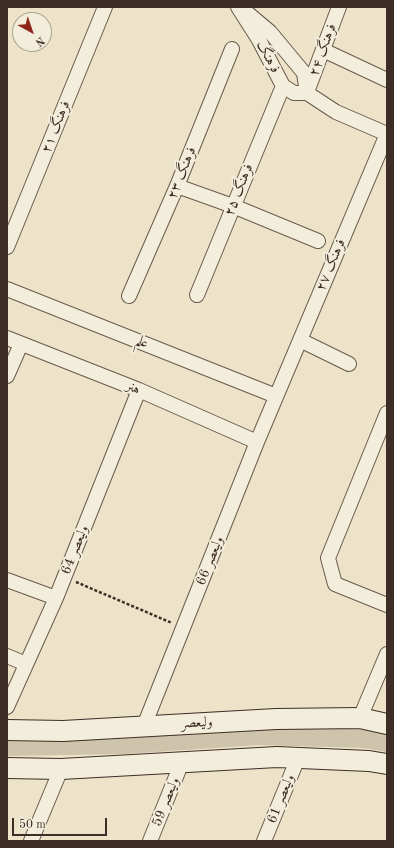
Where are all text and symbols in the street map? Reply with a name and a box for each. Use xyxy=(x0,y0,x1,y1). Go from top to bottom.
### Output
north arrow xyxy=(12,12,52,52)
street label: فرهنگ ۲۴ xyxy=(306,21,340,79)
text: N xyxy=(33,34,46,48)
street label: فرهنگ xyxy=(252,38,284,76)
street label: فرهنگ ۲۱ xyxy=(38,98,74,156)
street label: فرهنگ ۲۳ xyxy=(164,144,200,202)
street label: فرهنگ ۲۵ xyxy=(221,161,257,219)
street label: فرهنگ ۲۷ xyxy=(313,236,349,294)
street label: علم xyxy=(133,332,151,352)
street label: هنر xyxy=(123,378,143,398)
street label: ولیعصر 64 xyxy=(58,523,92,577)
street label: ولیعصر 66 xyxy=(193,534,227,588)
street label: ولیعصر xyxy=(181,714,213,732)
street label: ولیعصر 61 xyxy=(264,772,298,826)
street label: ولیعصر 59 xyxy=(149,775,183,829)
scale bar xyxy=(14,810,109,836)
text: 50 m xyxy=(19,819,46,831)

